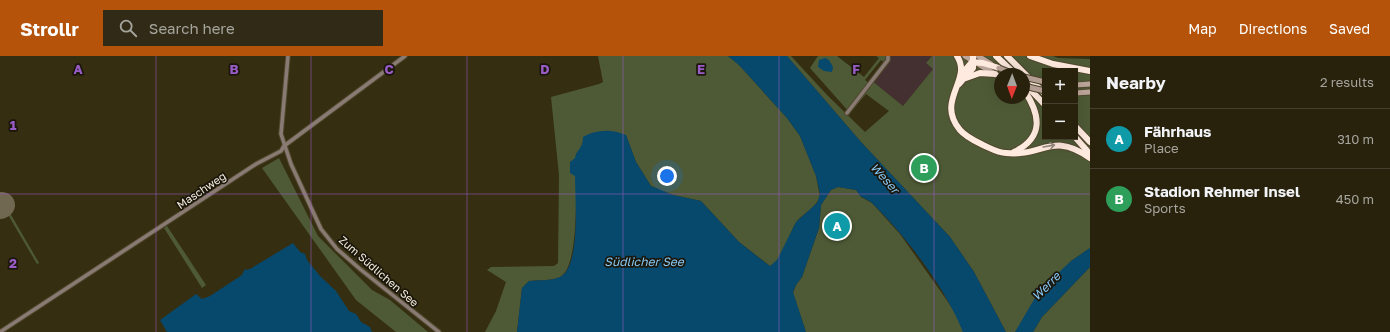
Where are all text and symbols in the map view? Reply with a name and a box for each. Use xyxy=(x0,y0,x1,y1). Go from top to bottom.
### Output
search box xyxy=(103,10,383,46)
text: Strollr xyxy=(20,17,79,40)
icon: search xyxy=(117,17,139,39)
text: Search here xyxy=(149,19,235,37)
text: Map xyxy=(1188,20,1217,37)
text: Directions xyxy=(1239,20,1307,37)
text: Saved xyxy=(1329,20,1370,37)
text: A xyxy=(73,61,83,77)
text: B xyxy=(229,61,239,77)
text: C xyxy=(384,61,394,77)
text: D xyxy=(540,61,550,77)
text: E xyxy=(697,61,705,77)
text: F xyxy=(852,61,860,77)
north arrow xyxy=(994,68,1030,104)
map controls xyxy=(1042,68,1078,140)
button: + xyxy=(1042,68,1078,104)
text: Nearby xyxy=(1106,72,1166,93)
text: 2 results xyxy=(1320,74,1374,90)
button: − xyxy=(1042,104,1078,140)
text: 1 xyxy=(10,117,17,133)
text: Fährhaus xyxy=(1144,122,1211,140)
text: A xyxy=(1114,131,1124,147)
text: 310 m xyxy=(1337,131,1374,147)
text: Place xyxy=(1144,140,1179,156)
one-way arrow xyxy=(1042,142,1055,150)
pin: B xyxy=(911,153,937,183)
water label: Weser xyxy=(867,160,904,198)
your location xyxy=(657,166,677,186)
street label: Maschweg xyxy=(174,169,228,211)
text: Stadion Rehmer Insel xyxy=(1144,182,1300,200)
text: B xyxy=(1114,191,1124,207)
text: 450 m xyxy=(1336,191,1374,207)
text: Sports xyxy=(1144,200,1186,216)
pin: A xyxy=(824,211,850,241)
street label: Zum Südlichen See xyxy=(337,233,421,309)
water label: Südlicher See xyxy=(604,254,685,269)
text: 2 xyxy=(9,255,17,271)
water label: Werre xyxy=(1029,268,1064,303)

